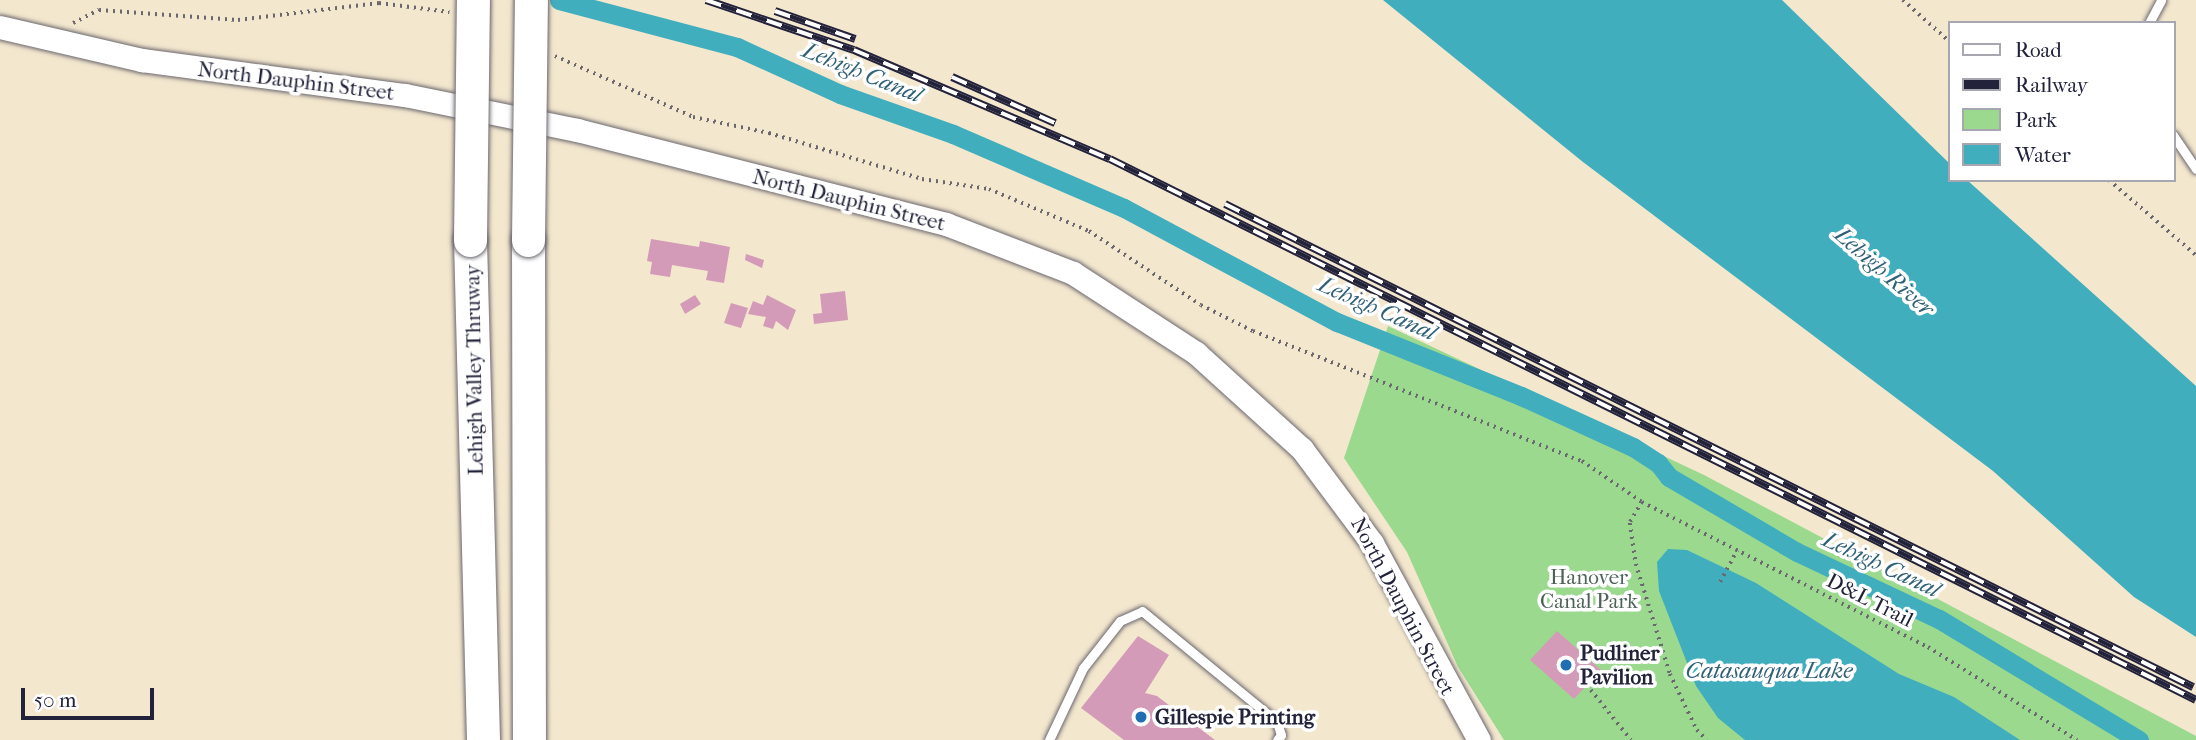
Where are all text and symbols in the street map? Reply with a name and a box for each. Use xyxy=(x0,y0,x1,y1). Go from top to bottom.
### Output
legend xyxy=(1948,21,2175,182)
water label: Lehigh Canal xyxy=(798,37,926,109)
text: Road xyxy=(2015,38,2062,62)
street label: North Dauphin Street xyxy=(196,56,396,106)
text: Railway xyxy=(2015,73,2088,97)
text: Park xyxy=(2015,108,2057,132)
text: Water xyxy=(2015,143,2071,167)
street label: North Dauphin Street xyxy=(750,164,948,236)
water label: Lehigh River xyxy=(1829,221,1939,323)
street label: Lehigh Valley Thruway xyxy=(460,264,488,476)
water label: Lehigh Canal xyxy=(1314,271,1440,347)
street label: North Dauphin Street xyxy=(1345,513,1461,699)
water label: Lehigh Canal xyxy=(1818,526,1944,604)
park label: Hanover Canal Park xyxy=(1540,564,1638,614)
street label: D&L Trail xyxy=(1822,567,1918,633)
place label: Pudliner Pavilion xyxy=(1580,640,1659,690)
marker: Pudliner Pavilion xyxy=(1558,657,1574,673)
water label: Catasauqua Lake xyxy=(1685,657,1853,685)
scale bar xyxy=(24,674,158,718)
text: 50 m xyxy=(34,688,77,712)
place label: Gillespie Printing xyxy=(1155,704,1315,730)
marker: Gillespie Printing xyxy=(1133,709,1149,725)

